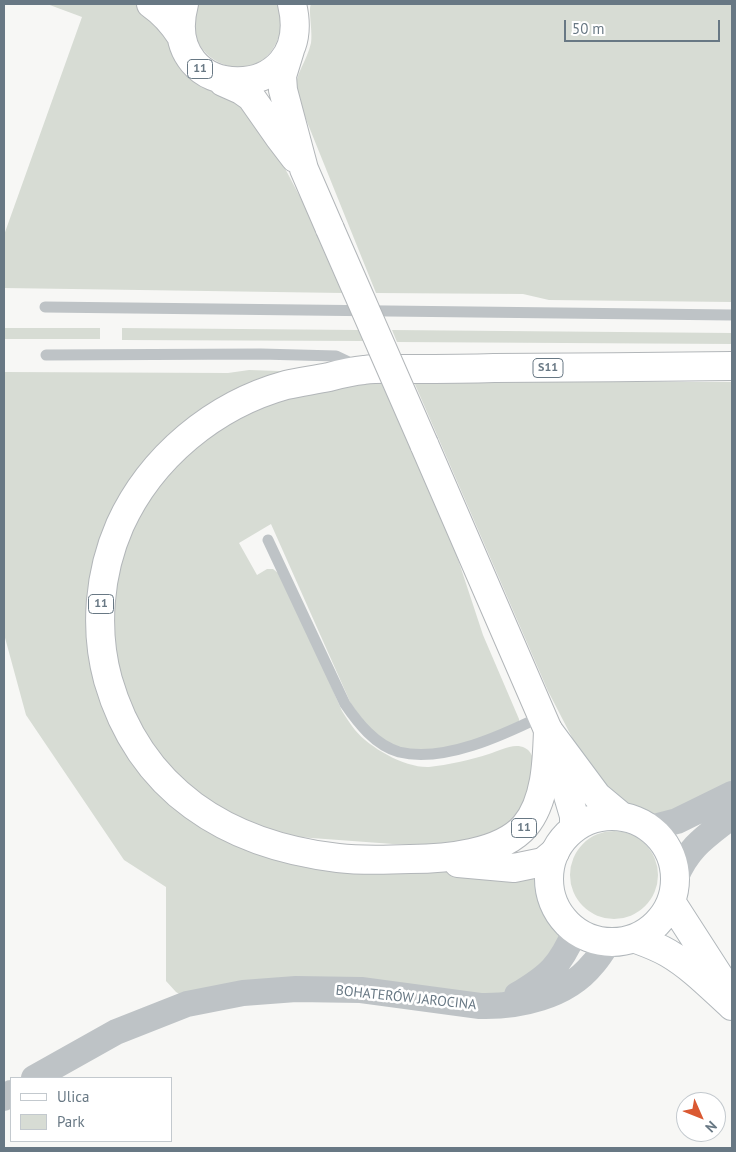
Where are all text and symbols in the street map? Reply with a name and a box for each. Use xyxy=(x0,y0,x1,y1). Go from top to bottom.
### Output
scale bar xyxy=(566,10,722,42)
text: 50 m xyxy=(572,19,605,38)
road number: 11 xyxy=(188,60,212,78)
road number: S11 xyxy=(533,358,563,378)
road number: 11 xyxy=(88,594,114,614)
road number: 11 xyxy=(512,818,536,838)
street label: BOHATERÓW JAROCINA xyxy=(335,982,477,1014)
legend xyxy=(10,1077,172,1142)
text: Ulica xyxy=(57,1087,89,1106)
north arrow xyxy=(676,1092,726,1142)
text: Park xyxy=(57,1112,85,1131)
text: N xyxy=(701,1117,721,1136)

